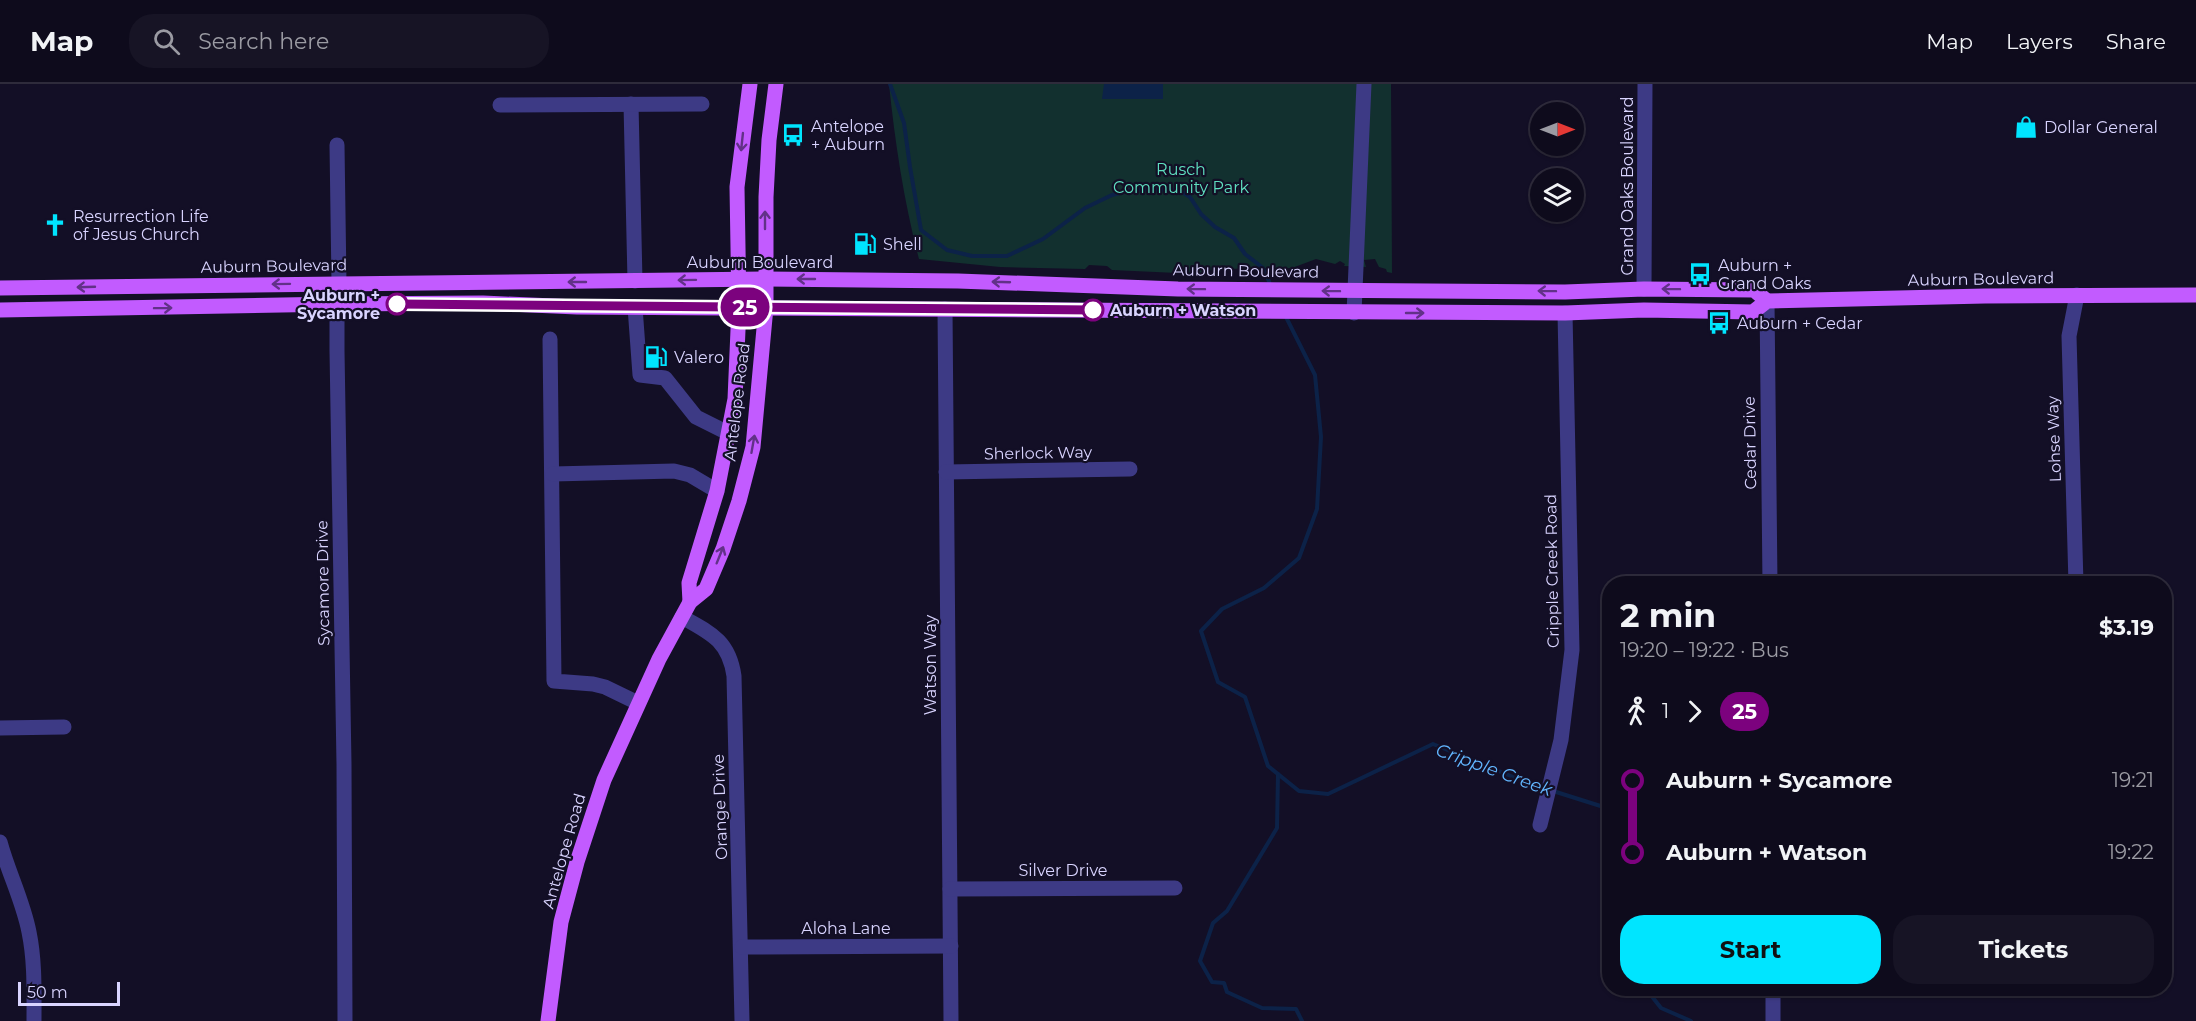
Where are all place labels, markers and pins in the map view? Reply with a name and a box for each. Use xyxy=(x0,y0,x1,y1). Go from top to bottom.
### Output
shop icon: Dollar General xyxy=(2013,114,2039,140)
place label: Antelope + Auburn xyxy=(811,117,885,154)
place label: Dollar General xyxy=(2044,118,2158,137)
bus stop icon: Antelope + Auburn xyxy=(780,122,806,148)
place label: Resurrection Life of Jesus Church xyxy=(73,207,209,244)
church icon: Resurrection Life of Jesus Church xyxy=(42,212,68,238)
fuel station icon: Shell xyxy=(852,231,878,257)
place label: Shell xyxy=(883,235,922,254)
place label: Auburn + Grand Oaks xyxy=(1718,256,1812,293)
bus stop icon: Auburn + Grand Oaks xyxy=(1687,261,1713,287)
place label: Auburn + Sycamore xyxy=(297,286,380,323)
marker: Auburn + Sycamore xyxy=(386,293,408,315)
marker: Auburn + Watson xyxy=(1082,299,1104,321)
place label: Auburn + Watson xyxy=(1109,301,1256,320)
bus stop icon: Auburn + Cedar xyxy=(1706,310,1732,336)
place label: Auburn + Cedar xyxy=(1737,314,1863,333)
fuel station icon: Valero xyxy=(643,344,669,370)
place label: Valero xyxy=(674,348,724,367)

